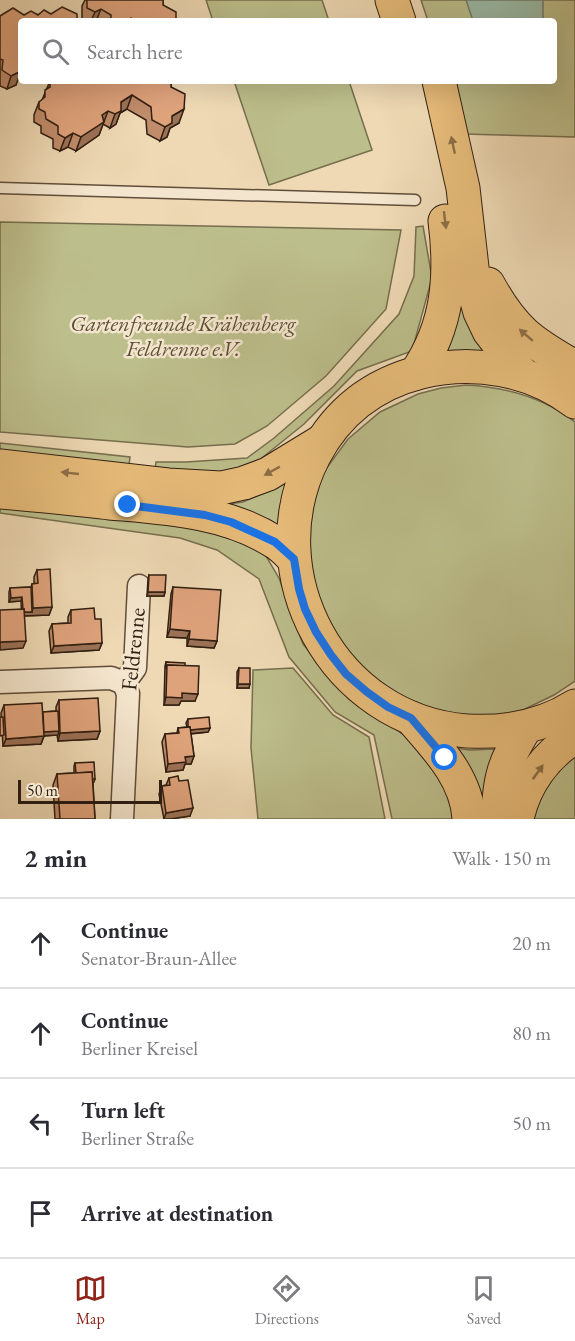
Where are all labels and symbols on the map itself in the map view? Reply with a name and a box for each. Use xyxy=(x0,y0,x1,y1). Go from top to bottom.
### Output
one-way arrow xyxy=(448,135,458,154)
one-way arrow xyxy=(440,211,450,230)
park label: Gartenfreunde Krähenberg Feldrenne e.V. xyxy=(70,309,297,363)
one-way arrow xyxy=(518,329,534,342)
one-way arrow xyxy=(263,466,280,476)
one-way arrow xyxy=(61,469,80,478)
route end xyxy=(114,491,140,517)
street label: Feldrenne xyxy=(114,606,152,692)
route start xyxy=(431,744,457,770)
one-way arrow xyxy=(532,765,544,781)
scale bar xyxy=(18,777,162,804)

